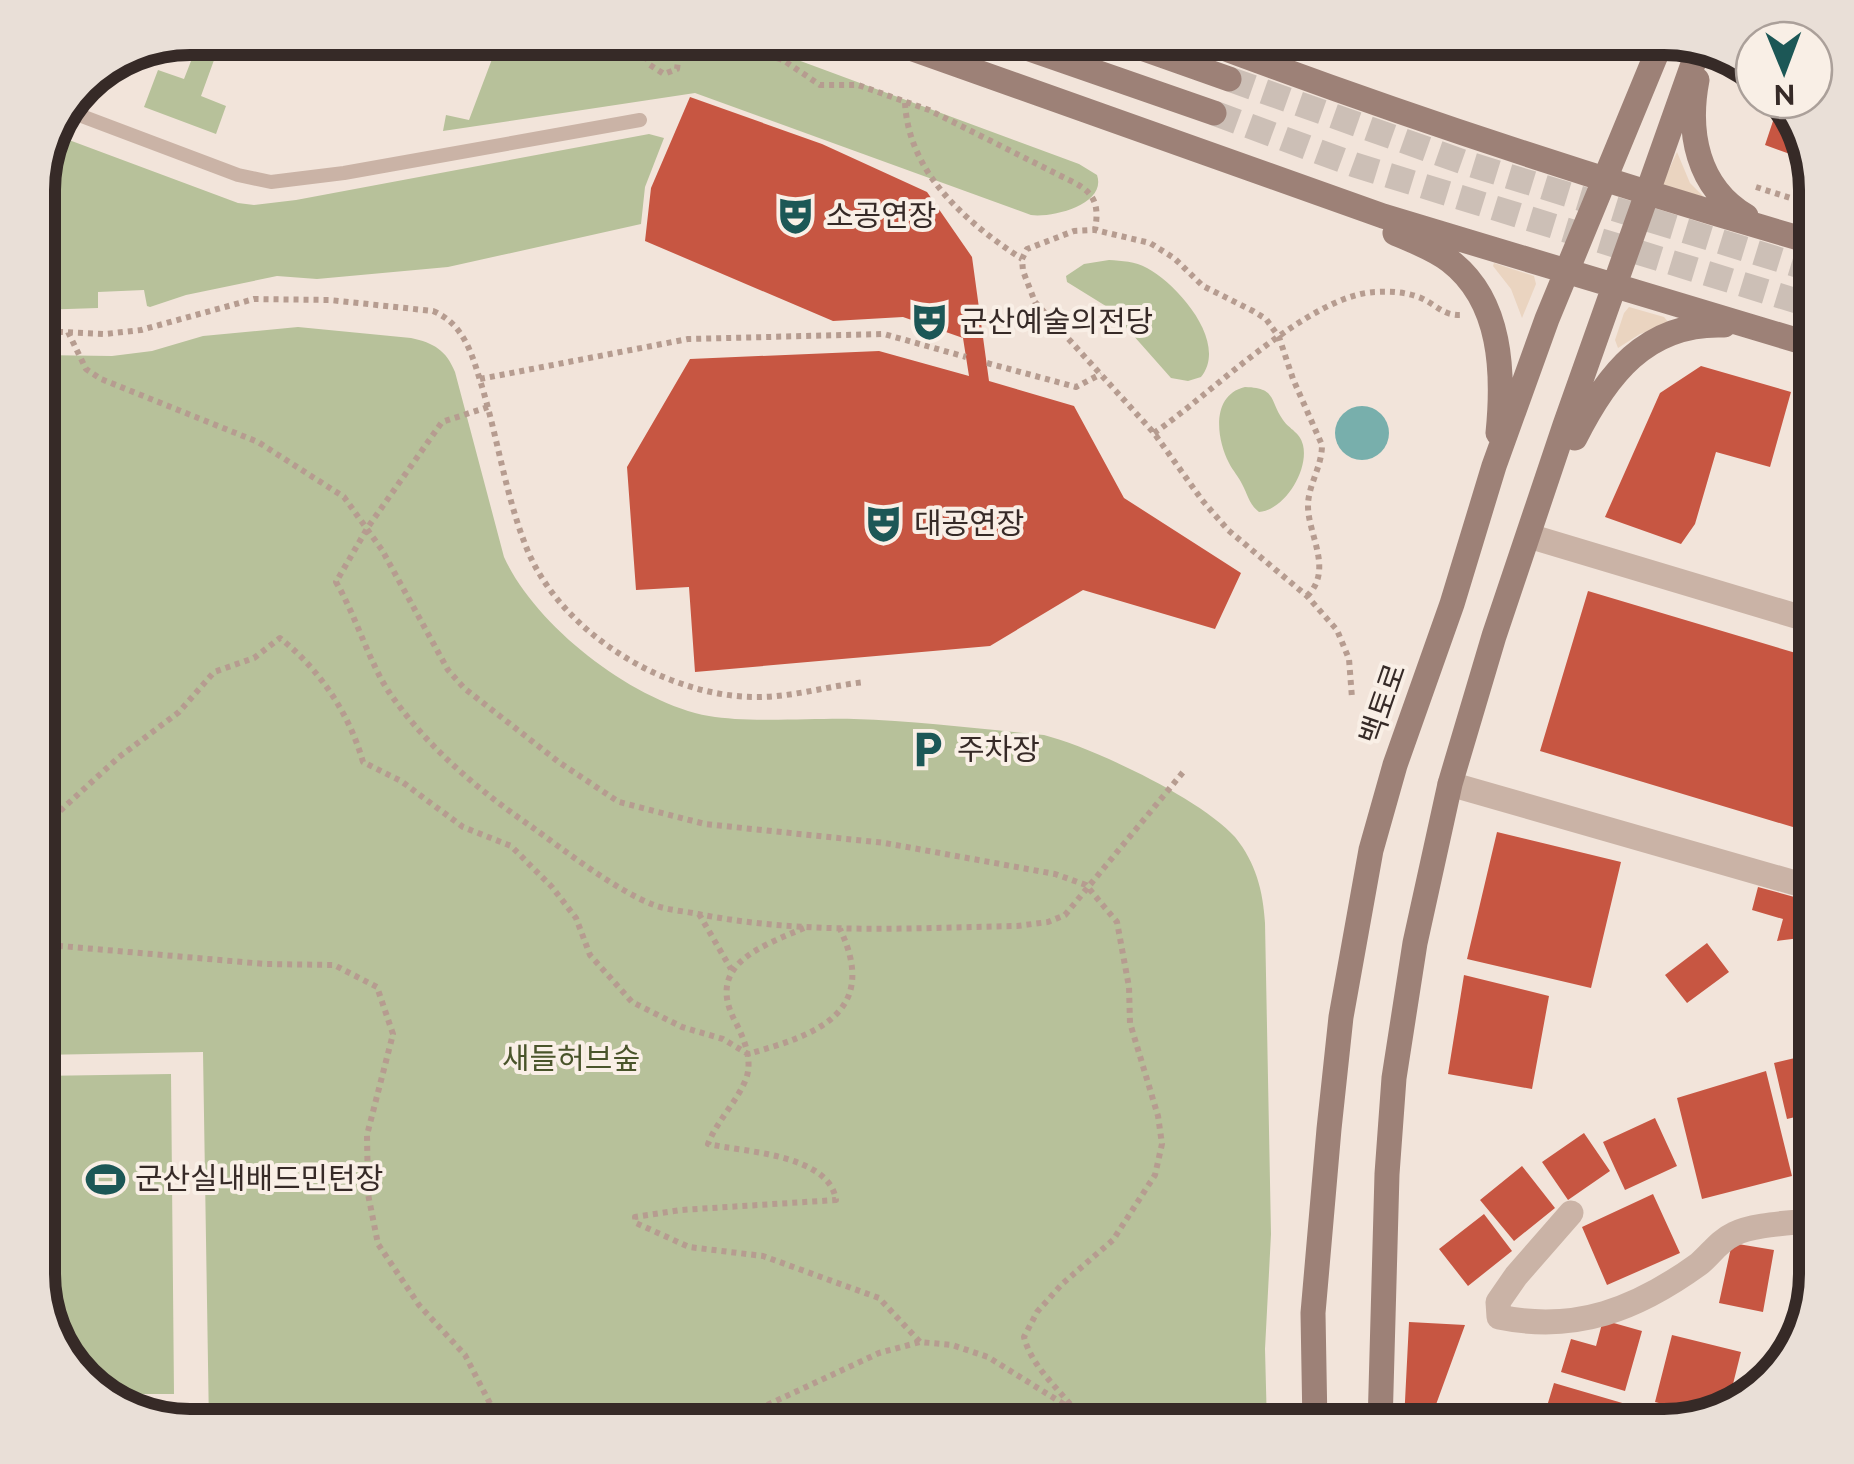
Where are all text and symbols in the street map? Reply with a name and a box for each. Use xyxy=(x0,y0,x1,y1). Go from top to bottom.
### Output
north arrow xyxy=(1734,20,1834,120)
text: N xyxy=(1773,78,1795,111)
theatre icon: 소공연장 xyxy=(775,195,817,237)
place label: 소공연장 xyxy=(826,198,936,233)
theatre icon: 군산예술의전당 xyxy=(909,301,951,343)
place label: 군산예술의전당 xyxy=(960,304,1153,339)
theatre icon: 대공연장 xyxy=(863,503,905,545)
place label: 대공연장 xyxy=(914,506,1024,541)
street label: 백토로 xyxy=(1353,659,1413,749)
parking icon: 주차장 xyxy=(906,729,948,771)
place label: 주차장 xyxy=(957,732,1040,767)
park label: 새들허브숲 xyxy=(502,1041,640,1076)
sports icon: 군산실내배드민턴장 xyxy=(84,1158,126,1200)
place label: 군산실내배드민턴장 xyxy=(135,1161,383,1196)

